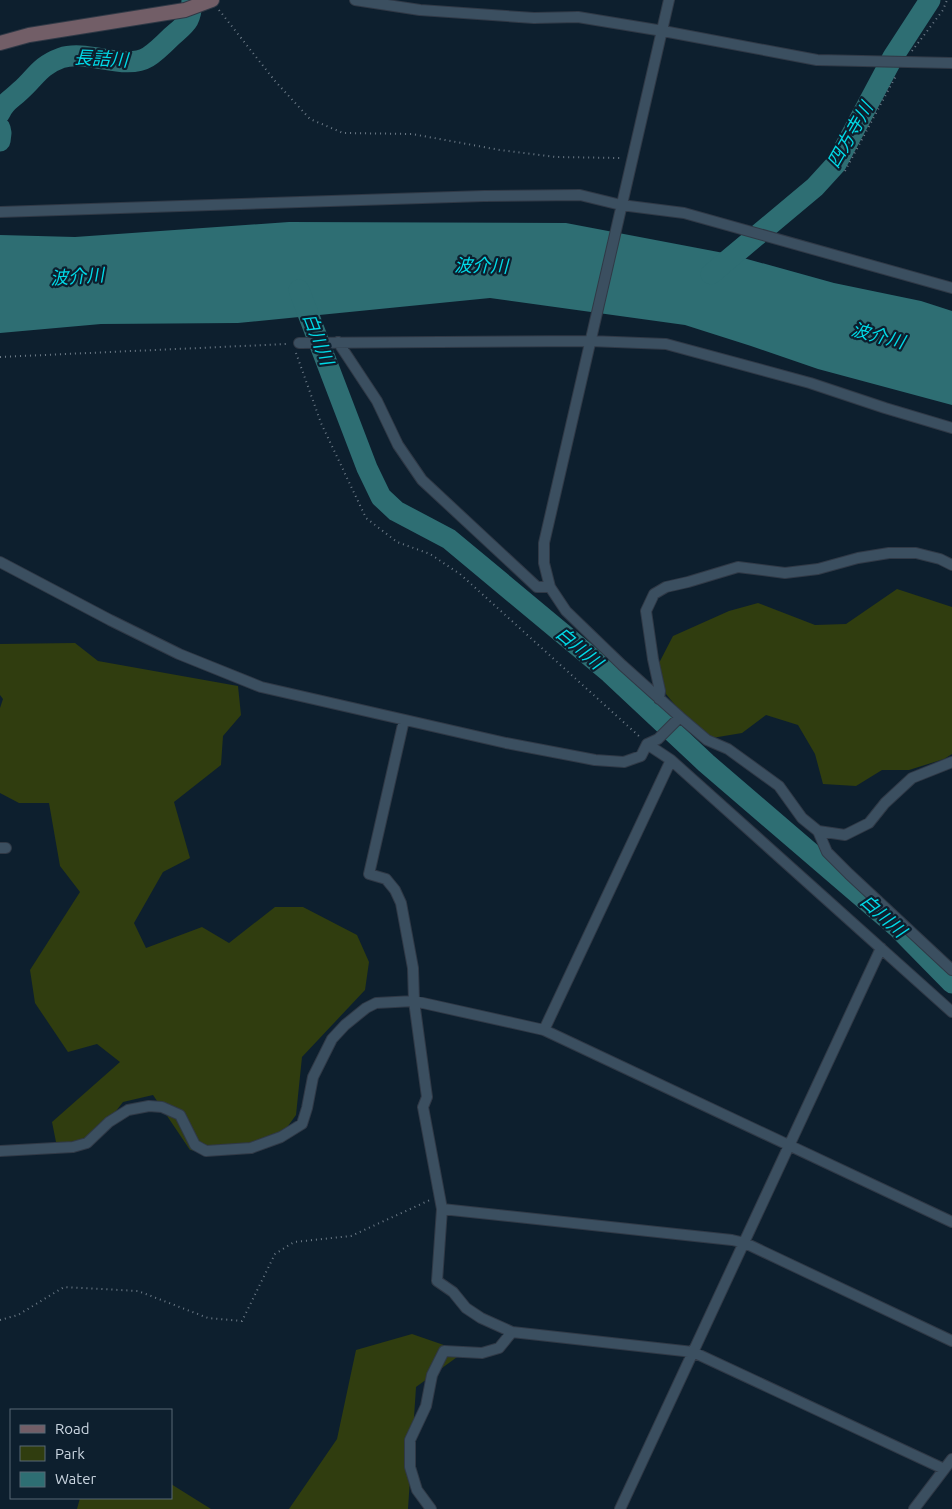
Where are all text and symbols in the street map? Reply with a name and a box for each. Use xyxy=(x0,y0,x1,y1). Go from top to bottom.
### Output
water label: 長詰川 xyxy=(74,47,131,70)
water label: 四方寺川 xyxy=(822,97,877,171)
water label: 波介川 xyxy=(454,255,510,276)
water label: 波介川 xyxy=(49,264,107,288)
water label: 白川川 xyxy=(300,310,339,369)
water label: 波介川 xyxy=(850,318,909,352)
water label: 白川川 xyxy=(553,622,608,674)
water label: 白川川 xyxy=(857,890,912,942)
legend xyxy=(10,1409,172,1499)
text: Road xyxy=(55,1420,90,1437)
text: Park xyxy=(55,1445,85,1462)
text: Water xyxy=(55,1470,96,1487)

